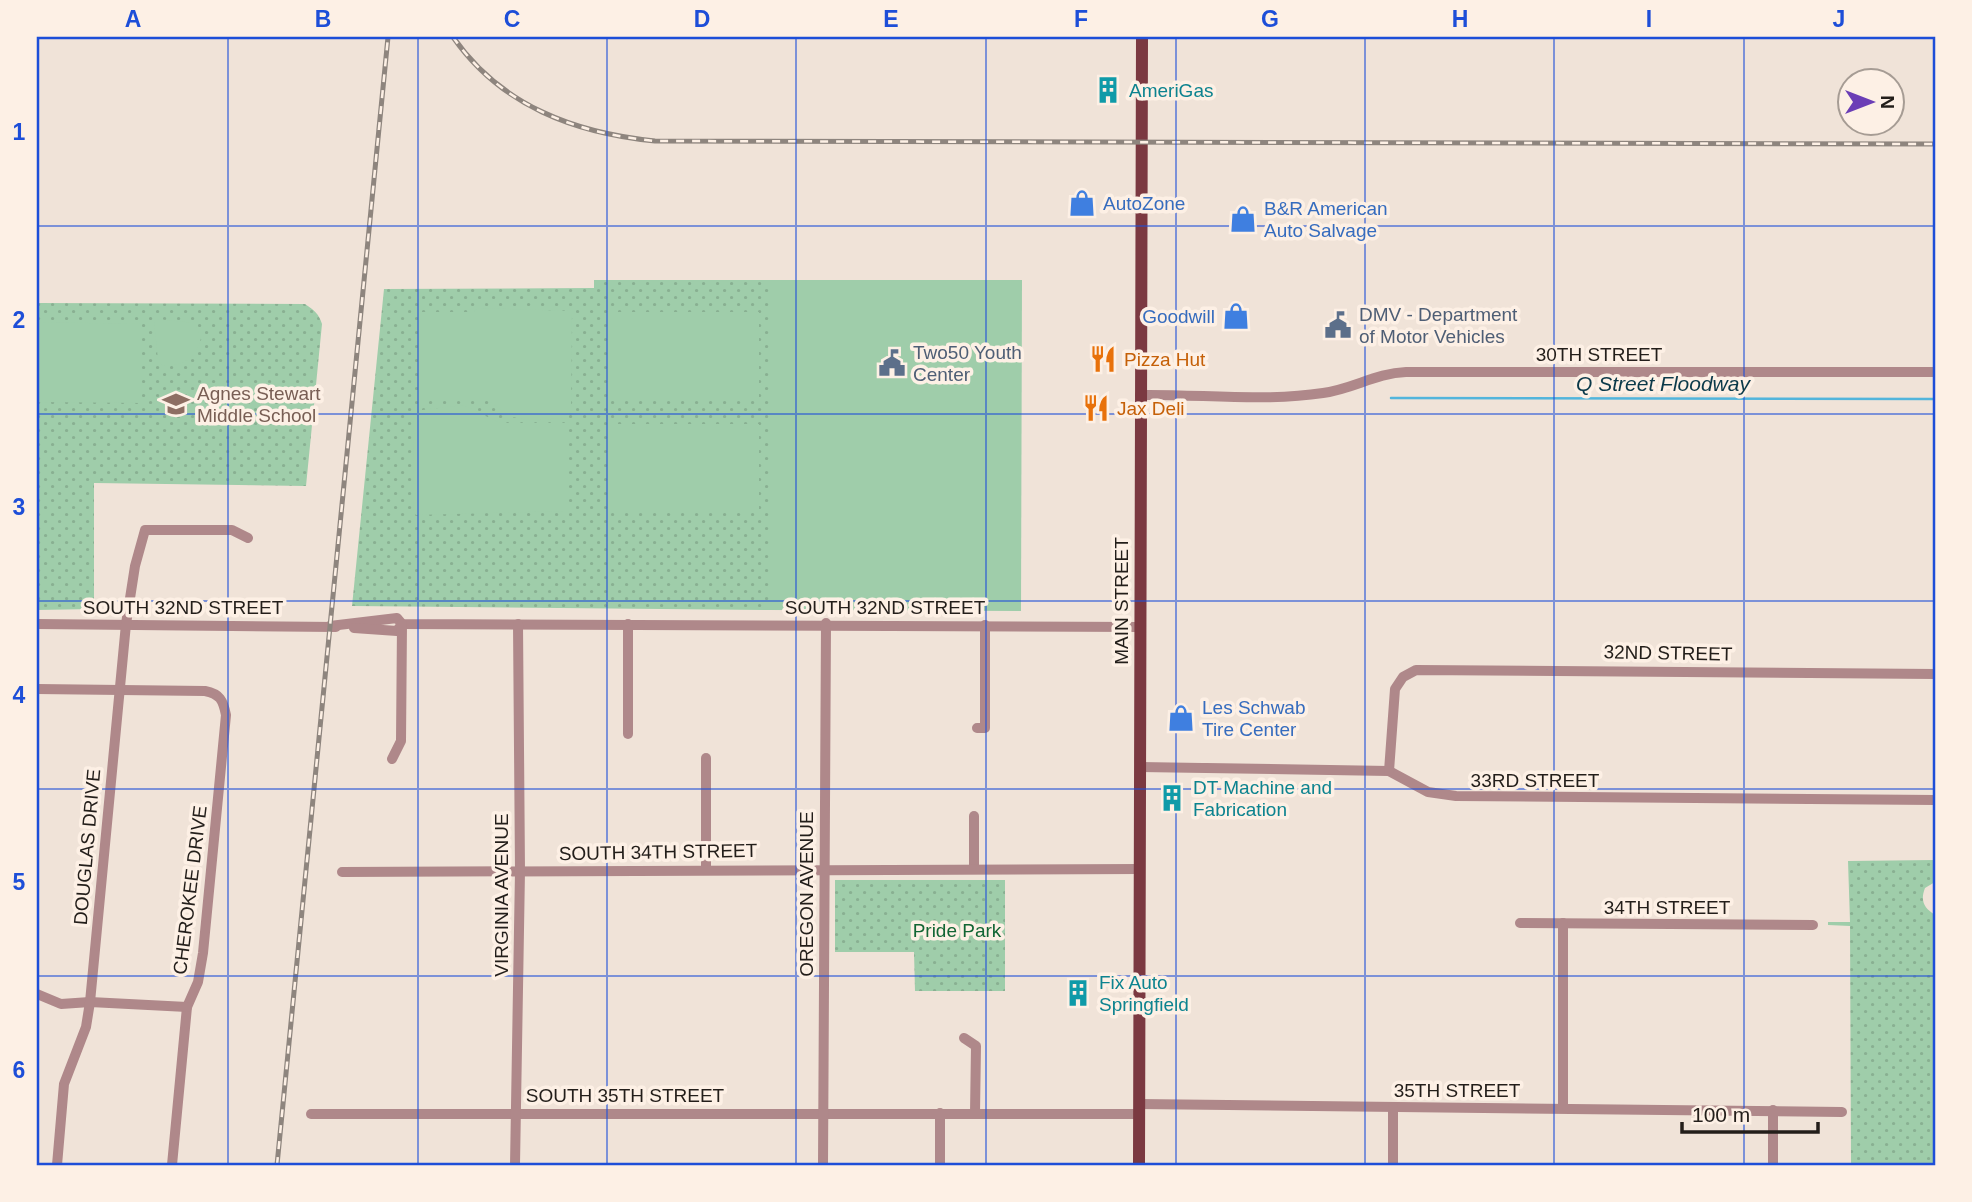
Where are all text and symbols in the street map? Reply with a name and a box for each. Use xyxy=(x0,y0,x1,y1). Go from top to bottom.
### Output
text: A xyxy=(125,6,141,32)
text: B xyxy=(315,6,331,32)
text: C xyxy=(504,6,520,32)
text: D xyxy=(694,6,710,32)
text: E xyxy=(883,6,899,32)
text: F xyxy=(1074,6,1088,32)
text: G xyxy=(1261,6,1279,32)
text: H xyxy=(1452,6,1468,32)
text: I xyxy=(1646,6,1652,32)
text: J xyxy=(1833,6,1845,32)
north arrow xyxy=(1836,66,1906,136)
building icon: AmeriGas xyxy=(1093,75,1123,105)
place label: AmeriGas xyxy=(1129,80,1213,101)
text: N xyxy=(1877,95,1898,109)
text: 1 xyxy=(13,119,26,145)
shop icon: AutoZone xyxy=(1067,188,1097,218)
place label: AutoZone xyxy=(1103,193,1185,214)
place label: B&R American Auto Salvage xyxy=(1264,198,1388,241)
shop icon: B&R American Auto Salvage xyxy=(1228,204,1258,234)
shop icon: Goodwill xyxy=(1221,301,1251,331)
place label: DMV - Department of Motor Vehicles xyxy=(1359,304,1518,347)
place label: Goodwill xyxy=(1142,306,1215,327)
text: 2 xyxy=(13,307,25,333)
public building icon: DMV - Department of Motor Vehicles xyxy=(1323,310,1353,340)
place label: Two50 Youth Center xyxy=(913,342,1022,385)
restaurant icon: Pizza Hut xyxy=(1088,344,1118,374)
street label: 30TH STREET xyxy=(1536,344,1663,365)
public building icon: Two50 Youth Center xyxy=(877,348,907,378)
place label: Pizza Hut xyxy=(1124,349,1206,370)
water label: Q Street Floodway xyxy=(1576,372,1751,395)
place label: Agnes Stewart Middle School xyxy=(197,383,321,426)
school or university icon: Agnes Stewart Middle School xyxy=(161,389,191,419)
restaurant icon: Jax Deli xyxy=(1081,393,1111,423)
place label: Jax Deli xyxy=(1117,398,1185,419)
text: 3 xyxy=(13,494,25,520)
street label: MAIN STREET xyxy=(1111,537,1132,665)
street label: SOUTH 32ND STREET xyxy=(83,597,284,618)
street label: SOUTH 32ND STREET xyxy=(785,597,986,618)
street label: 32ND STREET xyxy=(1603,641,1733,665)
text: 4 xyxy=(13,682,26,708)
place label: Les Schwab Tire Center xyxy=(1202,697,1306,740)
shop icon: Les Schwab Tire Center xyxy=(1166,703,1196,733)
street label: DOUGLAS DRIVE xyxy=(70,768,104,926)
street label: 33RD STREET xyxy=(1471,770,1600,791)
place label: DT Machine and Fabrication xyxy=(1193,777,1332,820)
building icon: DT Machine and Fabrication xyxy=(1157,783,1187,813)
street label: CHEROKEE DRIVE xyxy=(169,804,211,976)
street label: OREGON AVENUE xyxy=(796,811,817,977)
street label: VIRGINIA AVENUE xyxy=(491,813,512,977)
street label: SOUTH 34TH STREET xyxy=(559,840,758,864)
text: 5 xyxy=(13,869,26,895)
street label: 34TH STREET xyxy=(1604,897,1731,918)
park label: Pride Park xyxy=(913,920,1002,941)
place label: Fix Auto Springfield xyxy=(1099,972,1189,1015)
building icon: Fix Auto Springfield xyxy=(1063,978,1093,1008)
text: 6 xyxy=(13,1057,25,1083)
street label: 35TH STREET xyxy=(1394,1080,1521,1101)
street label: SOUTH 35TH STREET xyxy=(526,1085,725,1106)
scale bar xyxy=(1682,1090,1818,1134)
text: 100 m xyxy=(1692,1103,1750,1126)

